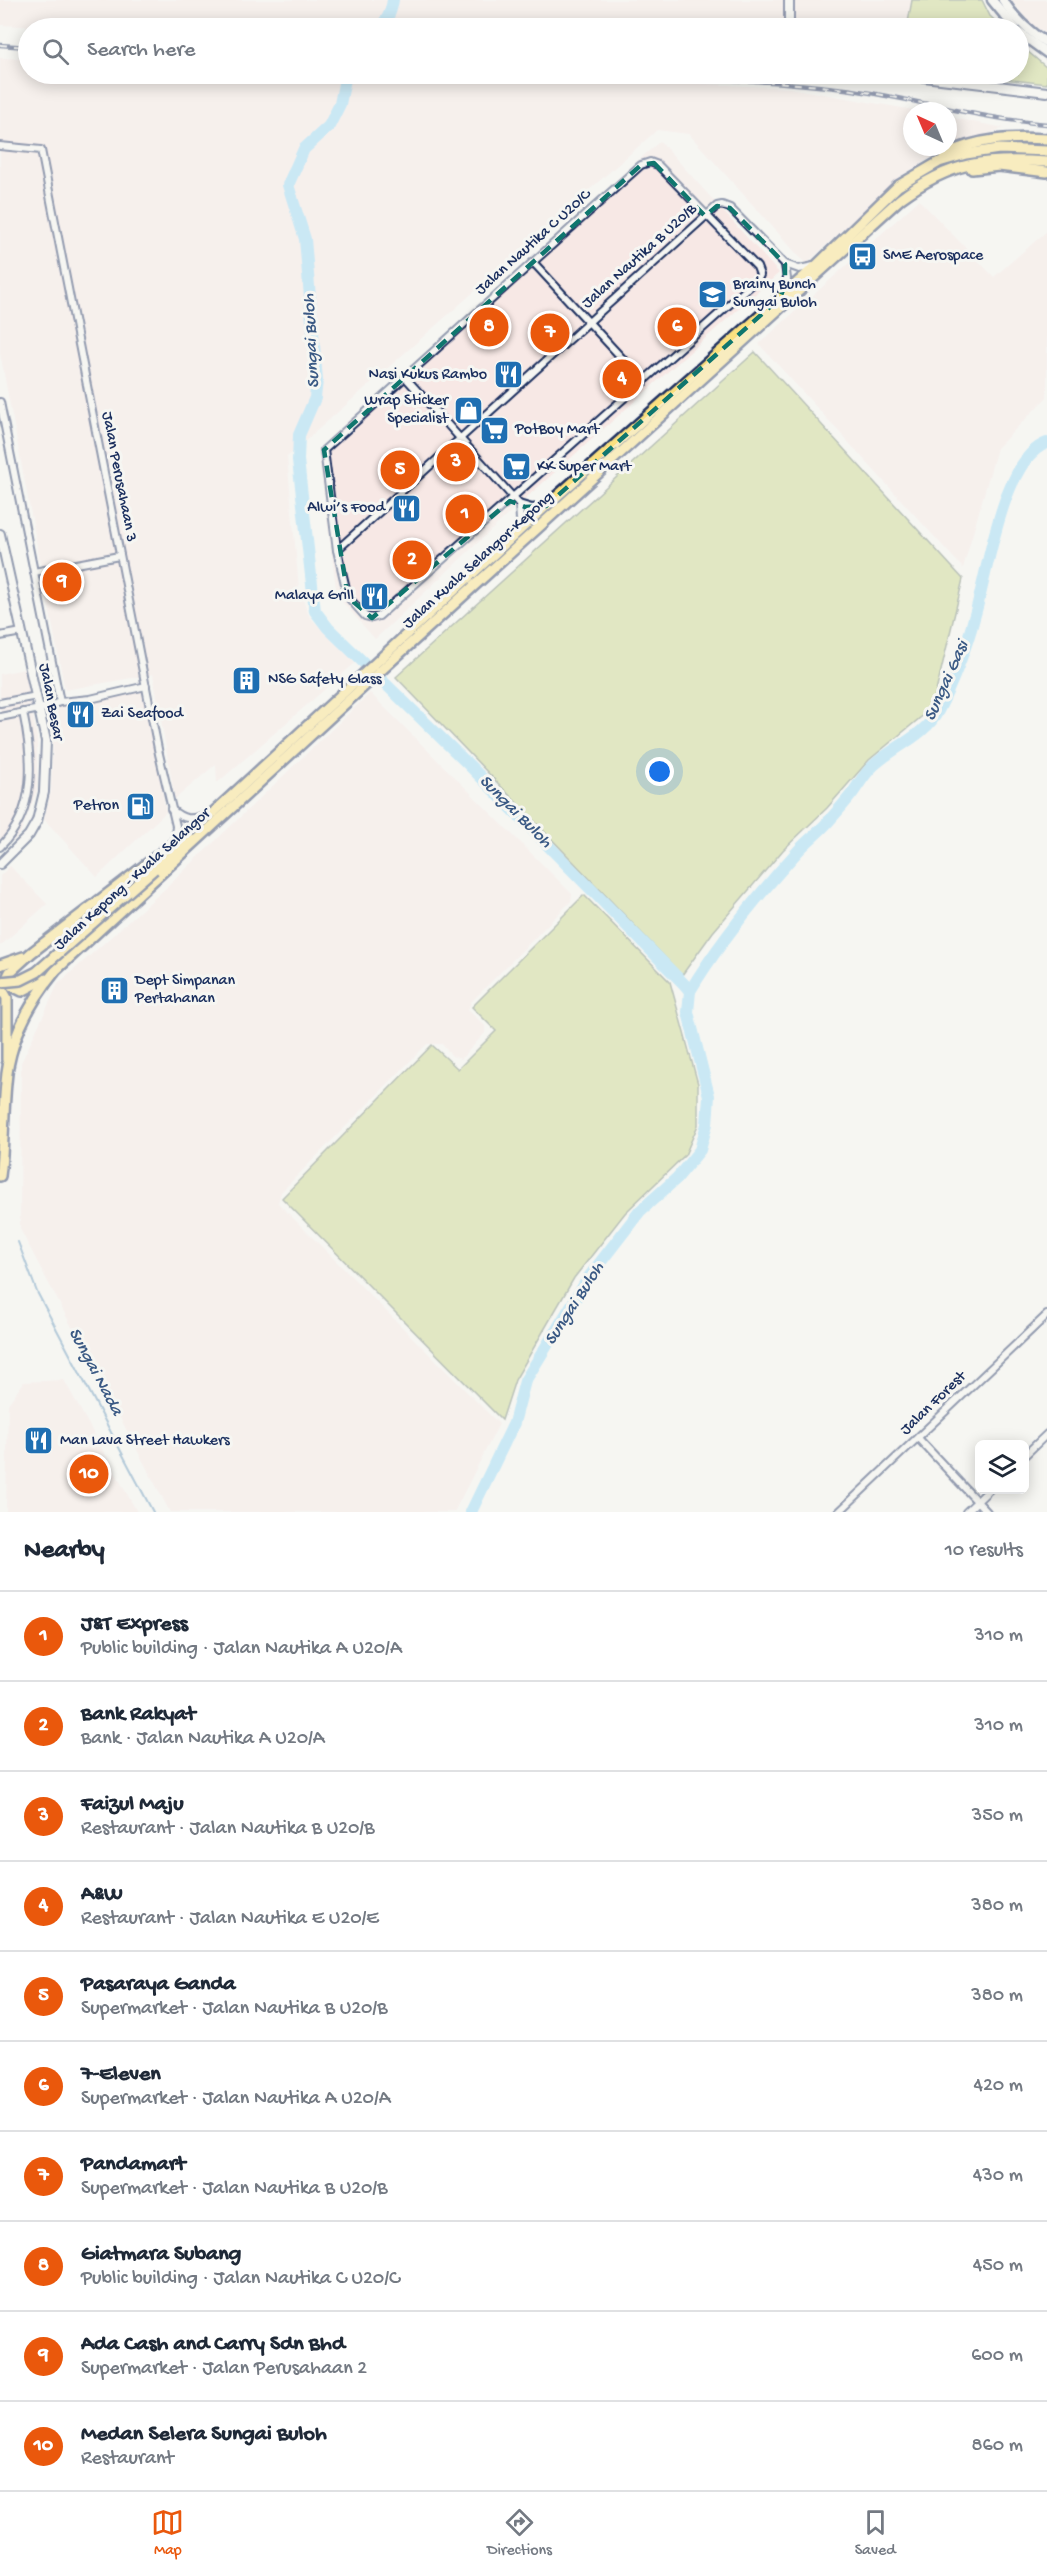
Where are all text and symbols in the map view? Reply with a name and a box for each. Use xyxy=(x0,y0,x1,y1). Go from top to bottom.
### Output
search box xyxy=(18,18,1029,84)
icon: search xyxy=(39,35,72,68)
text: Search here xyxy=(87,38,195,64)
north arrow xyxy=(903,102,957,156)
street label: Jalan Nautika C U20/C xyxy=(472,185,597,300)
street label: Jalan Nautika B U20/B xyxy=(579,200,702,314)
bus stop icon: SME Aerospace xyxy=(846,240,878,272)
place label: SME Aerospace xyxy=(883,247,984,266)
place label: Brainy Bunch Sungai Buloh xyxy=(732,276,817,313)
school or university icon: Brainy Bunch Sungai Buloh xyxy=(696,278,728,310)
water label: Sungai Buloh xyxy=(299,293,325,389)
pin: 8 xyxy=(470,304,508,350)
pin: 6 xyxy=(658,304,696,350)
pin: 7 xyxy=(530,310,570,356)
pin: 4 xyxy=(602,356,642,401)
restaurant icon: Nasi Kukus Rambo xyxy=(492,359,524,391)
place label: Nasi Kukus Rambo xyxy=(369,366,487,385)
place label: Wrap Sticker Specialist xyxy=(364,392,449,429)
shop icon: Wrap Sticker Specialist xyxy=(453,394,485,426)
street label: Jalan Perusahaan 3 xyxy=(96,410,140,544)
supermarket icon: PotBoy Mart xyxy=(478,414,510,446)
place label: PotBoy Mart xyxy=(514,421,600,440)
pin: 3 xyxy=(436,440,476,484)
pin: 5 xyxy=(380,448,420,492)
supermarket icon: KK Super Mart xyxy=(500,451,532,483)
place label: KK Super Mart xyxy=(537,458,633,477)
street label: Jalan Kuala Selangor-Kepong xyxy=(400,488,558,634)
restaurant icon: Alwi’s Food xyxy=(390,492,422,524)
pin: 1 xyxy=(446,492,484,536)
place label: Alwi’s Food xyxy=(307,499,387,518)
pin: 2 xyxy=(392,538,432,582)
pin: 9 xyxy=(42,560,82,604)
restaurant icon: Malaya Grill xyxy=(359,580,391,612)
place label: Malaya Grill xyxy=(275,587,354,606)
water label: Sungai Gasi xyxy=(920,636,975,724)
street label: Jalan Besar xyxy=(33,662,67,743)
building icon: NSG Safety Glass xyxy=(231,664,263,696)
place label: NSG Safety Glass xyxy=(268,671,383,690)
restaurant icon: Zai Seafood xyxy=(64,698,96,730)
place label: Zai Seafood xyxy=(101,705,185,724)
your location xyxy=(645,757,674,786)
water label: Sungai Buloh xyxy=(474,771,556,853)
fuel station icon: Petron xyxy=(124,790,156,822)
place label: Petron xyxy=(73,797,119,816)
street label: Jalan Kepong - Kuala Selangor xyxy=(51,804,216,955)
place label: Dept Simpanan Pertahanan xyxy=(134,972,235,1009)
building icon: Dept Simpanan Pertahanan xyxy=(98,974,130,1006)
water label: Sungai Buloh xyxy=(540,1258,610,1349)
water label: Sungai Nada xyxy=(63,1325,127,1420)
street label: Jalan Forest xyxy=(897,1367,972,1440)
restaurant icon: Man Lava Street Hawkers xyxy=(23,1425,55,1457)
place label: Man Lava Street Hawkers xyxy=(60,1432,231,1451)
map controls xyxy=(975,1440,1029,1494)
button: layers xyxy=(975,1440,1029,1494)
pin: 10 xyxy=(70,1452,109,1496)
text: Nearby xyxy=(24,1536,105,1567)
text: 10 results xyxy=(945,1540,1023,1563)
text: J&T Express xyxy=(81,1612,188,1638)
text: 1 xyxy=(39,1625,48,1648)
text: 310 m xyxy=(974,1625,1023,1648)
text: Public building · Jalan Nautika A U20/A xyxy=(81,1638,402,1661)
text: Bank Rakyat xyxy=(81,1702,196,1728)
text: 2 xyxy=(39,1715,48,1738)
text: 310 m xyxy=(974,1715,1023,1738)
text: Bank · Jalan Nautika A U20/A xyxy=(81,1728,325,1751)
text: Faizul Maju xyxy=(81,1792,184,1818)
text: 3 xyxy=(38,1805,49,1828)
text: 350 m xyxy=(972,1805,1023,1828)
text: Restaurant · Jalan Nautika B U20/B xyxy=(81,1818,374,1841)
text: A&W xyxy=(81,1882,123,1908)
text: 4 xyxy=(39,1895,48,1918)
text: 380 m xyxy=(971,1895,1023,1918)
text: Restaurant · Jalan Nautika E U20/E xyxy=(81,1908,379,1931)
text: Pasaraya Ganda xyxy=(81,1972,236,1998)
text: 5 xyxy=(38,1985,49,2008)
text: 380 m xyxy=(971,1985,1023,2008)
text: Supermarket · Jalan Nautika B U20/B xyxy=(81,1998,387,2021)
text: 7-Eleven xyxy=(81,2062,161,2088)
text: 6 xyxy=(38,2075,49,2098)
text: 420 m xyxy=(973,2075,1023,2098)
text: Supermarket · Jalan Nautika A U20/A xyxy=(81,2088,391,2111)
text: Pandamart xyxy=(81,2152,186,2178)
text: 7 xyxy=(38,2165,49,2188)
text: 430 m xyxy=(973,2165,1023,2188)
text: Supermarket · Jalan Nautika B U20/B xyxy=(81,2178,387,2201)
text: Giatmara Subang xyxy=(81,2242,241,2268)
text: 8 xyxy=(38,2255,49,2278)
text: 450 m xyxy=(973,2255,1023,2278)
text: Public building · Jalan Nautika C U20/C xyxy=(81,2268,400,2291)
text: Ada Cash and Carry Sdn Bhd xyxy=(81,2332,345,2358)
text: 9 xyxy=(38,2345,49,2368)
text: 600 m xyxy=(971,2345,1023,2368)
text: Supermarket · Jalan Perusahaan 2 xyxy=(81,2358,367,2381)
text: Medan Selera Sungai Buloh xyxy=(81,2422,327,2448)
text: 10 xyxy=(34,2435,53,2458)
text: 860 m xyxy=(972,2435,1023,2458)
text: Restaurant xyxy=(81,2448,174,2471)
tab: Map xyxy=(151,2506,184,2561)
tab: Directions xyxy=(487,2506,552,2561)
tab: Saved xyxy=(855,2506,896,2561)

